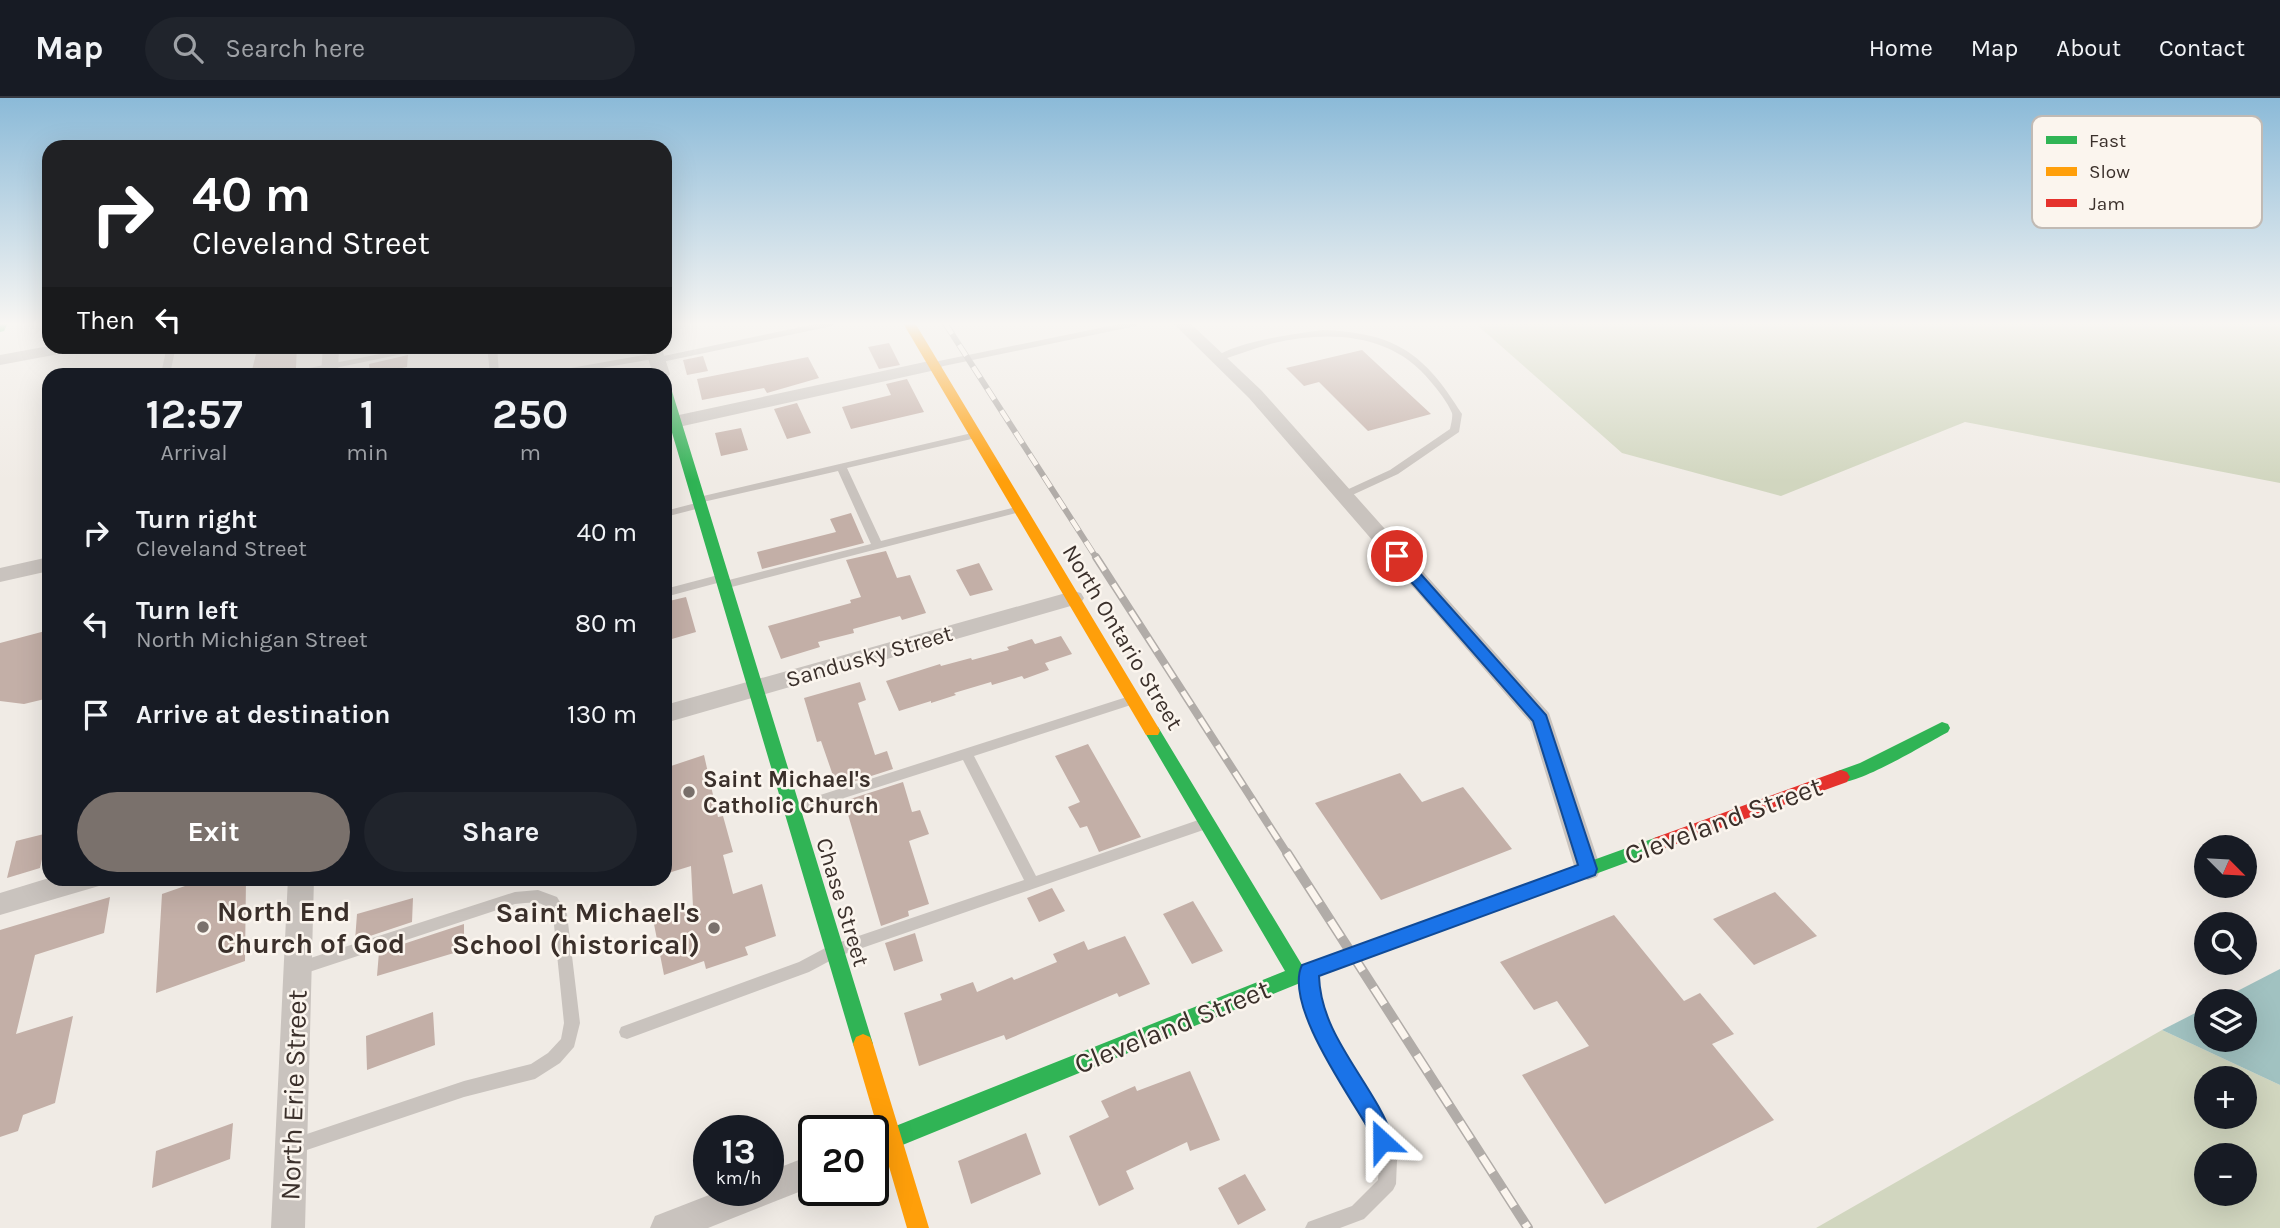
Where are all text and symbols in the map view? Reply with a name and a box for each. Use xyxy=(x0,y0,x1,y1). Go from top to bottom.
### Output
search box xyxy=(145,17,635,80)
text: Map xyxy=(35,29,103,67)
icon: search xyxy=(169,29,207,67)
text: Search here xyxy=(225,33,365,64)
text: Home xyxy=(1869,34,1933,62)
text: Map xyxy=(1971,34,2018,62)
text: About xyxy=(2056,34,2121,62)
text: Contact xyxy=(2159,34,2245,62)
legend xyxy=(2032,116,2262,228)
text: Fast xyxy=(2089,130,2126,152)
text: Slow xyxy=(2089,161,2130,183)
text: 40 m xyxy=(192,166,311,223)
icon: right xyxy=(77,168,168,259)
text: Jam xyxy=(2089,193,2125,215)
text: Cleveland Street xyxy=(192,225,430,262)
icon: left xyxy=(149,301,187,339)
text: Then xyxy=(77,305,135,336)
text: 12:57 xyxy=(146,389,243,439)
text: 1 xyxy=(360,389,375,439)
text: 250 xyxy=(492,389,568,439)
text: Arrival xyxy=(160,439,228,466)
text: min xyxy=(346,439,388,466)
text: m xyxy=(519,439,541,466)
text: Turn right xyxy=(136,504,257,535)
icon: right xyxy=(77,514,115,552)
text: 40 m xyxy=(577,517,637,548)
pin xyxy=(1367,526,1427,586)
text: Cleveland Street xyxy=(136,535,307,562)
icon: arrive xyxy=(1378,537,1416,575)
street label: North Ontario Street xyxy=(1057,540,1189,735)
text: Turn left xyxy=(136,595,238,626)
icon: left xyxy=(77,605,115,643)
text: 80 m xyxy=(575,608,637,639)
street label: Sandusky Street xyxy=(783,620,956,693)
text: North Michigan Street xyxy=(136,626,368,653)
icon: arrive xyxy=(77,696,115,734)
text: Arrive at destination xyxy=(136,699,390,730)
text: 130 m xyxy=(567,699,637,730)
place label: Saint Michael's Catholic Church xyxy=(703,766,879,819)
street label: Cleveland Street xyxy=(1620,769,1827,872)
marker: Saint Michael's Catholic Church xyxy=(681,784,697,800)
button: Exit xyxy=(77,792,350,872)
button: Share xyxy=(364,792,637,872)
street label: Chase Street xyxy=(810,835,875,970)
north arrow xyxy=(2194,835,2258,898)
map controls xyxy=(2194,835,2257,1206)
place label: North End Church of God xyxy=(217,895,405,960)
place label: Saint Michael's School (historical) xyxy=(452,896,700,961)
button: search xyxy=(2194,912,2257,975)
marker: North End Church of God xyxy=(195,919,211,935)
marker: Saint Michael's School (historical) xyxy=(706,920,722,936)
street label: Cleveland Street xyxy=(1070,972,1275,1081)
street label: North Erie Street xyxy=(273,989,314,1201)
button: layers xyxy=(2194,989,2257,1052)
button: + xyxy=(2194,1066,2257,1129)
position arrow xyxy=(1345,1104,1419,1178)
speed limit sign: 20 xyxy=(798,1115,889,1206)
text: 13 xyxy=(721,1131,756,1172)
button: − xyxy=(2194,1143,2257,1206)
text: km/h xyxy=(716,1167,761,1189)

